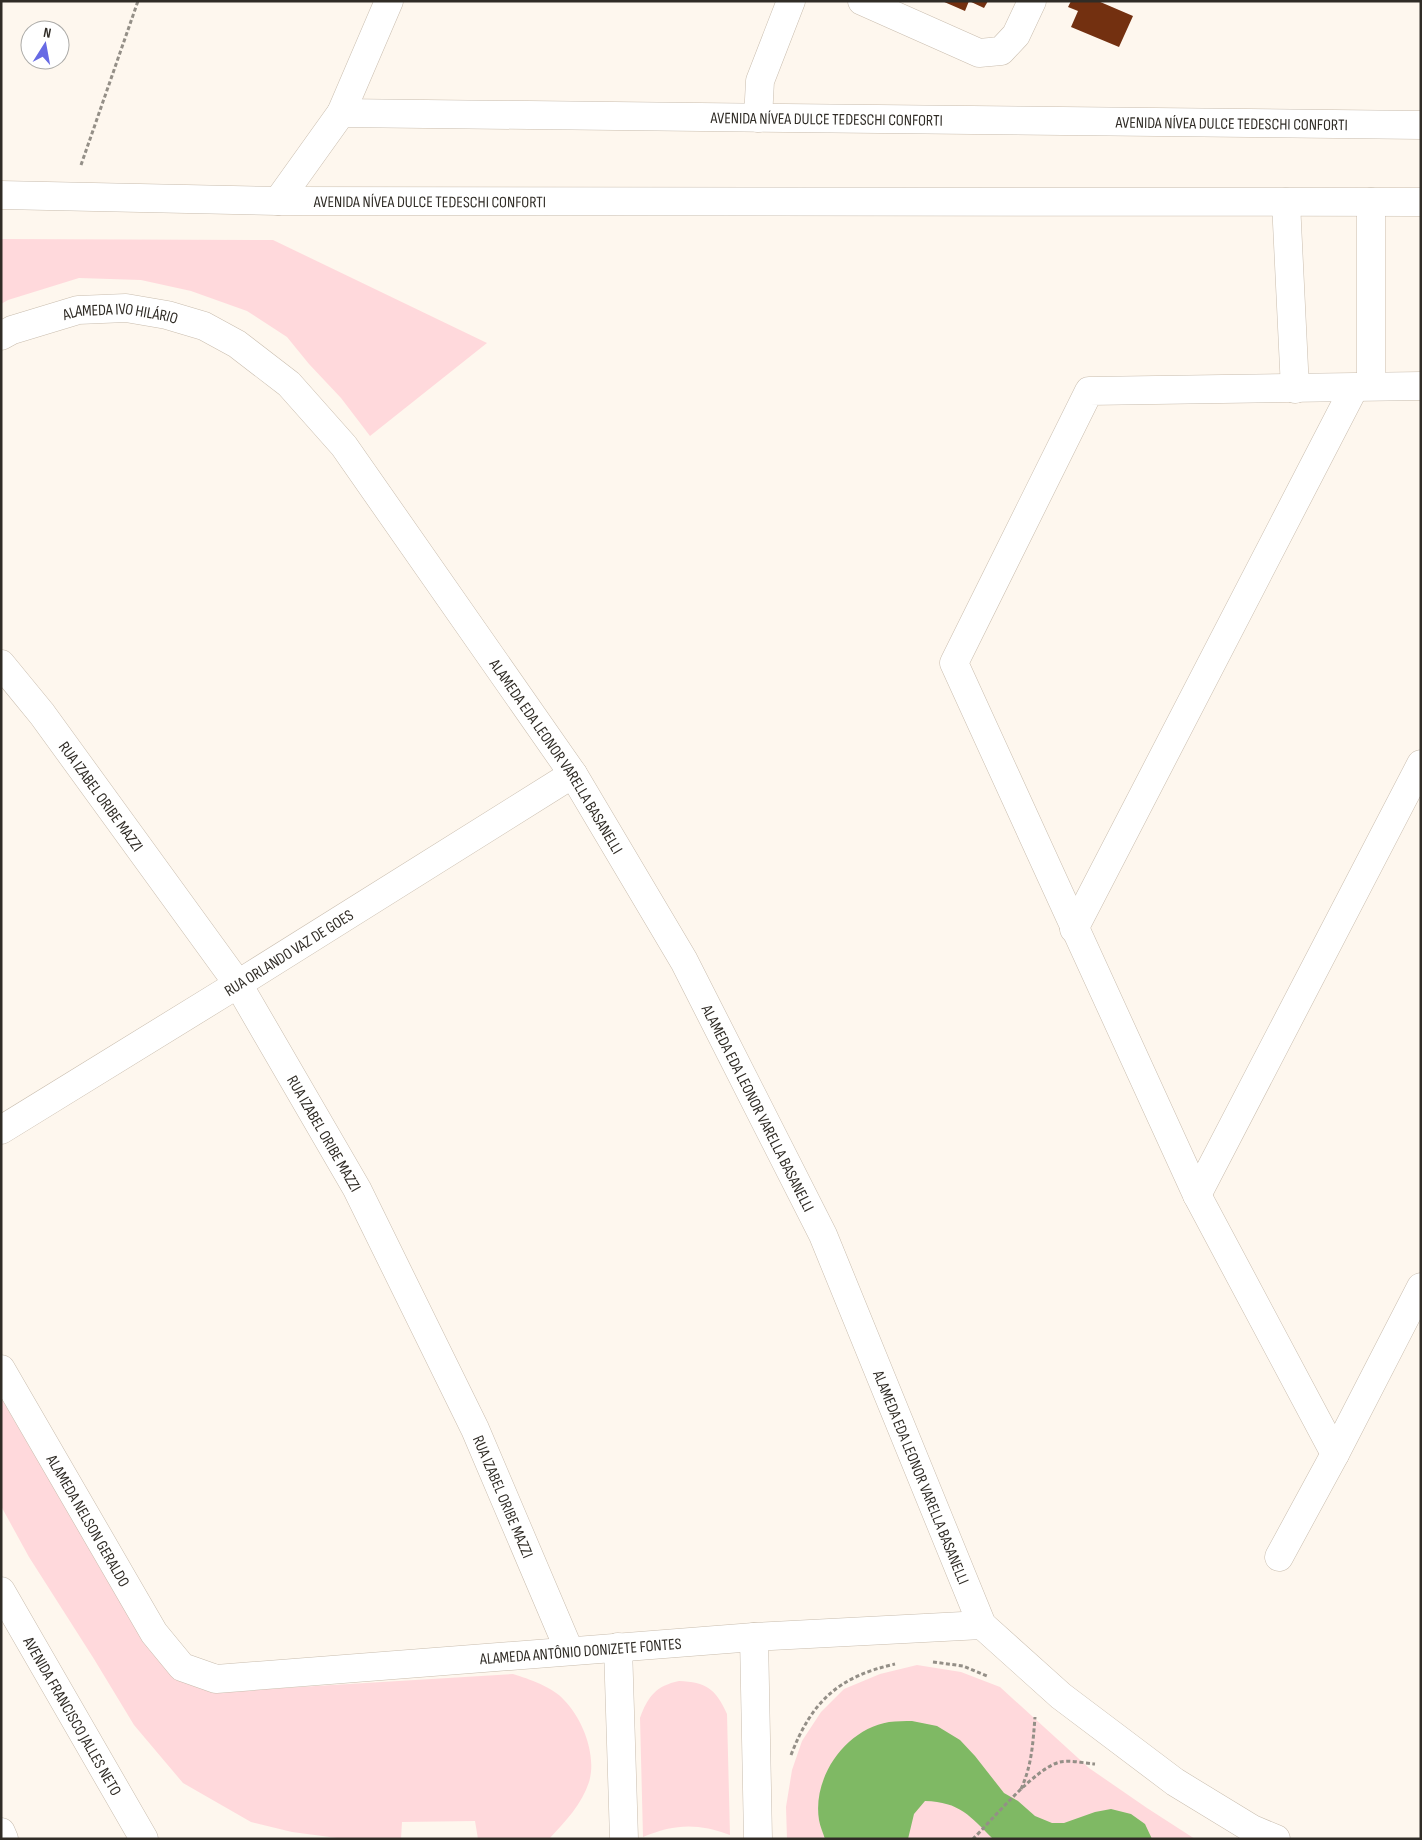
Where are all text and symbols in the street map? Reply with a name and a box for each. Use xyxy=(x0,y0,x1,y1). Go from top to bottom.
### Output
north arrow xyxy=(20,20,70,70)
text: N xyxy=(42,24,53,42)
street label: AVENIDA NÍVEA DULCE TEDESCHI CONFORTI xyxy=(710,109,943,131)
street label: AVENIDA NÍVEA DULCE TEDESCHI CONFORTI xyxy=(1114,114,1348,135)
street label: AVENIDA NÍVEA DULCE TEDESCHI CONFORTI xyxy=(313,193,546,212)
street label: ALAMEDA IVO HILÁRIO xyxy=(60,300,180,329)
street label: ALAMEDA EDA LEONOR VARELLA BASANELLI xyxy=(484,655,626,858)
street label: RUA IZABEL ORIBE MAZZI xyxy=(54,738,147,856)
street label: RUA ORLANDO VAZ DE GOES xyxy=(221,906,357,1001)
street label: ALAMEDA EDA LEONOR VARELLA BASANELLI xyxy=(696,1001,818,1215)
street label: RUA IZABEL ORIBE MAZZI xyxy=(282,1073,365,1196)
street label: ALAMEDA EDA LEONOR VARELLA BASANELLI xyxy=(868,1367,972,1587)
street label: RUA IZABEL ORIBE MAZZI xyxy=(468,1433,537,1561)
street label: ALAMEDA NELSON GERALDO xyxy=(41,1451,133,1591)
street label: AVENIDA FRANCISCO JALLES NETO xyxy=(18,1633,125,1799)
street label: ALAMEDA ANTÔNIO DONIZETE FONTES xyxy=(478,1635,682,1669)

